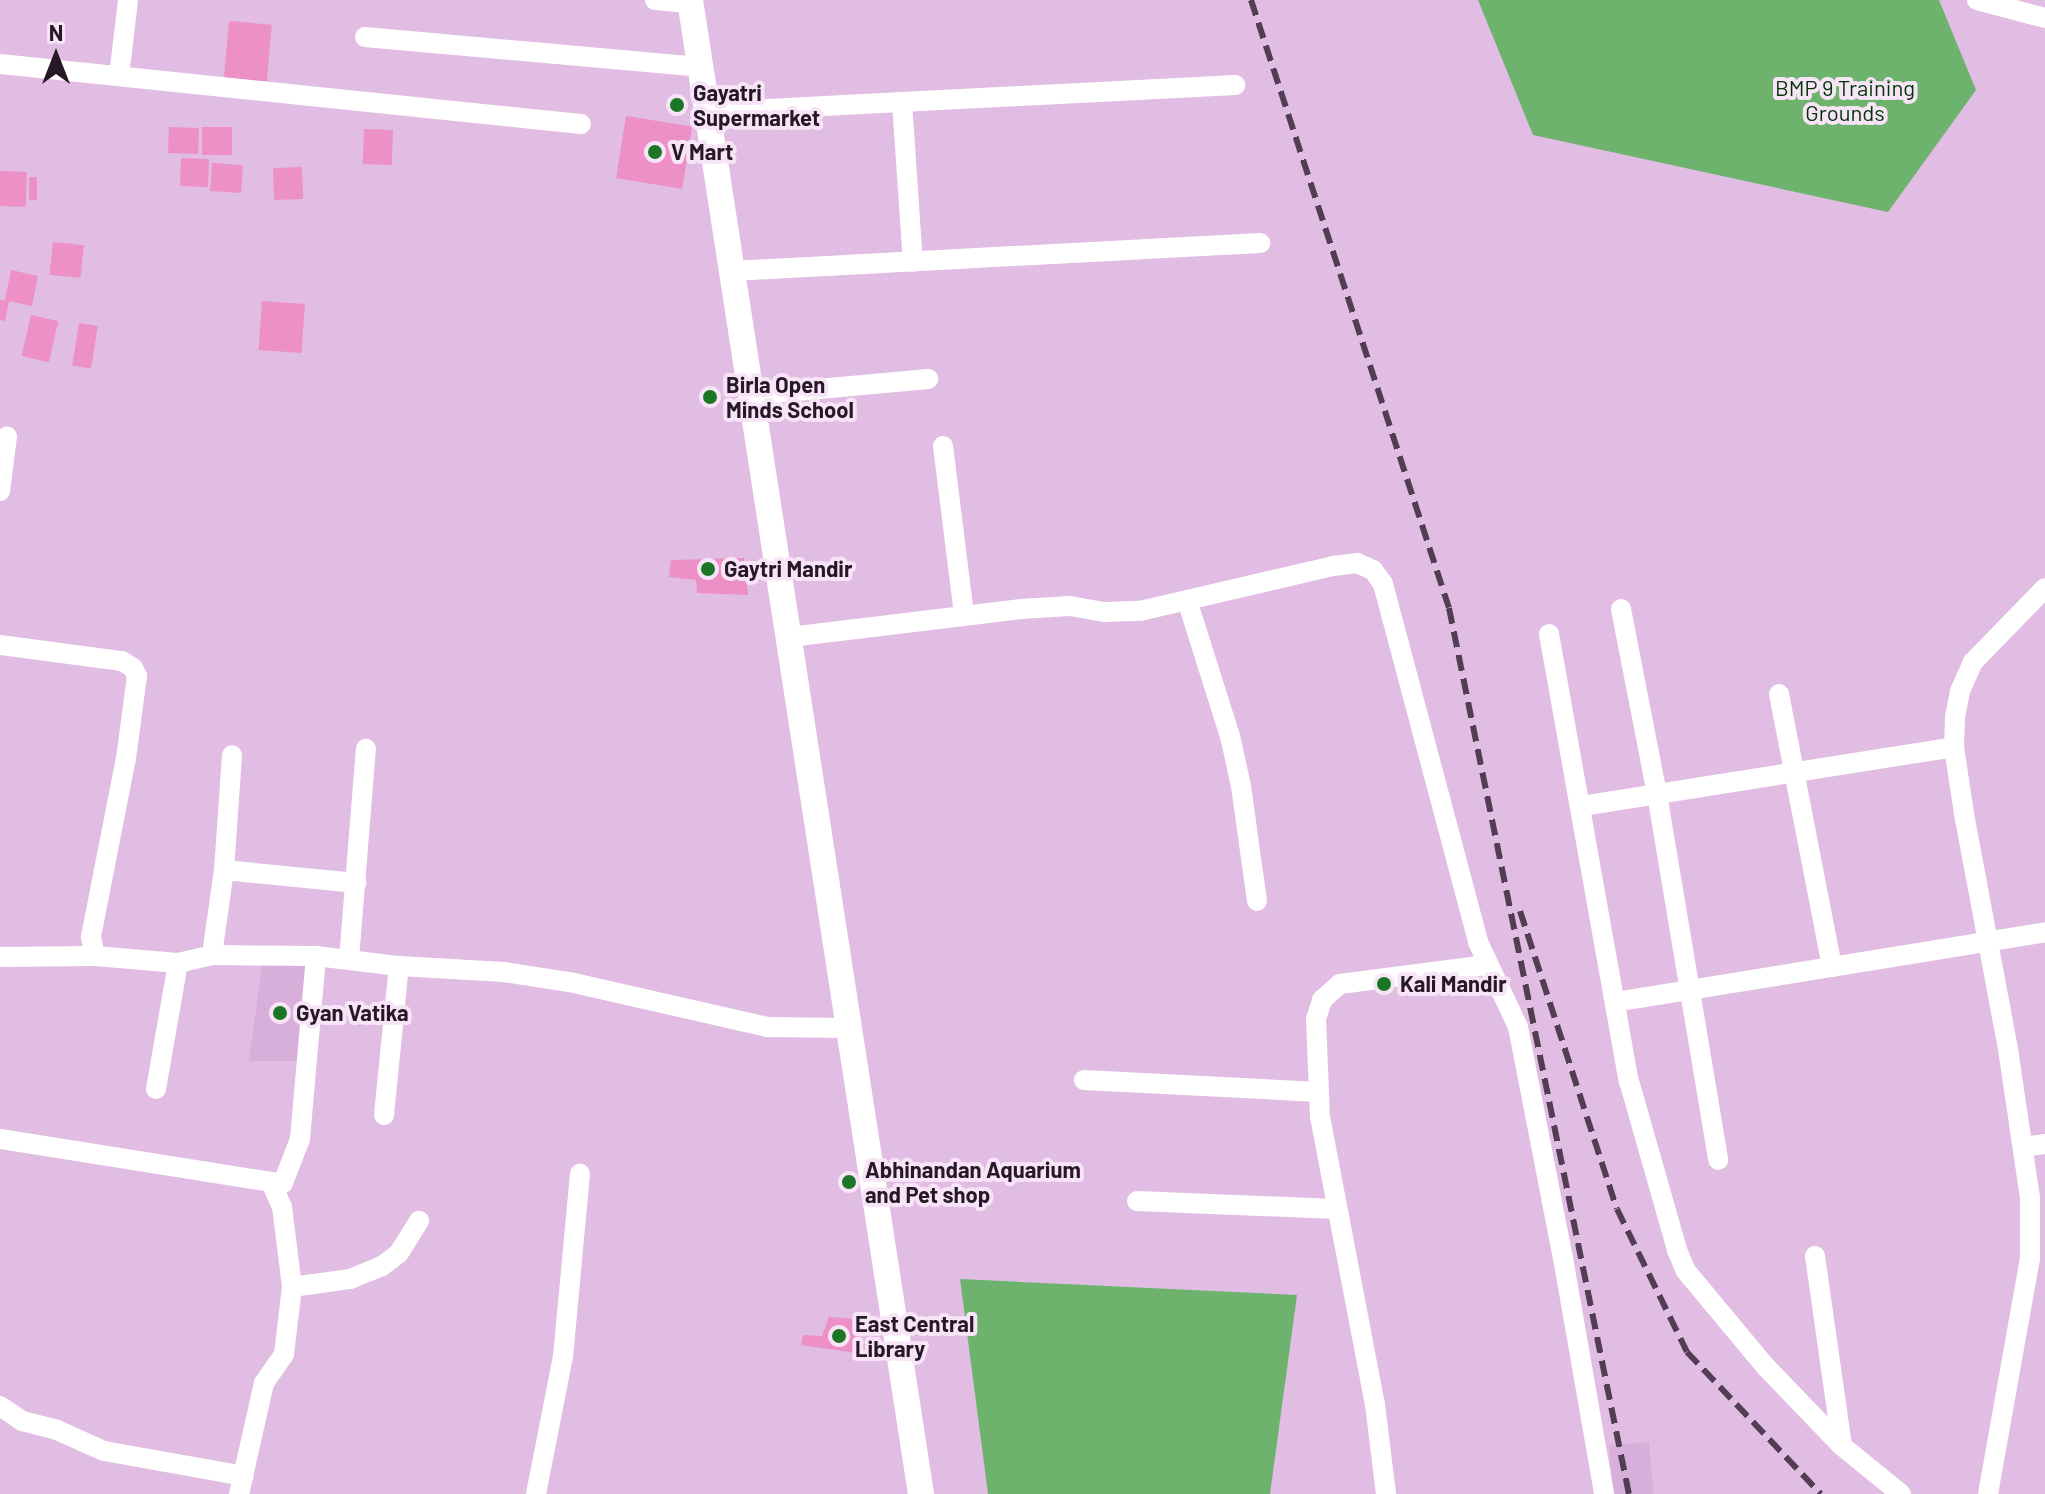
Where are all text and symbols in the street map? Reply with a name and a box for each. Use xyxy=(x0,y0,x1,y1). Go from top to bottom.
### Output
north arrow xyxy=(16,16,96,96)
text: N xyxy=(49,19,63,45)
park label: BMP 9 Training Grounds xyxy=(1775,74,1915,126)
place label: Gayatri Supermarket xyxy=(693,79,820,130)
marker: Gayatri Supermarket xyxy=(668,96,686,114)
place label: V Mart xyxy=(671,139,733,165)
marker: V Mart xyxy=(646,143,664,161)
place label: Birla Open Minds School xyxy=(726,371,854,422)
marker: Birla Open Minds School xyxy=(701,388,719,406)
place label: Gaytri Mandir xyxy=(724,556,852,582)
marker: Gaytri Mandir xyxy=(699,560,717,578)
place label: Kali Mandir xyxy=(1400,971,1507,997)
marker: Kali Mandir xyxy=(1375,975,1393,993)
place label: Gyan Vatika xyxy=(296,1000,409,1026)
marker: Gyan Vatika xyxy=(271,1004,289,1022)
place label: Abhinandan Aquarium and Pet shop xyxy=(865,1156,1081,1208)
marker: Abhinandan Aquarium and Pet shop xyxy=(840,1173,858,1191)
place label: East Central Library xyxy=(855,1310,974,1362)
marker: East Central Library xyxy=(830,1327,848,1345)

